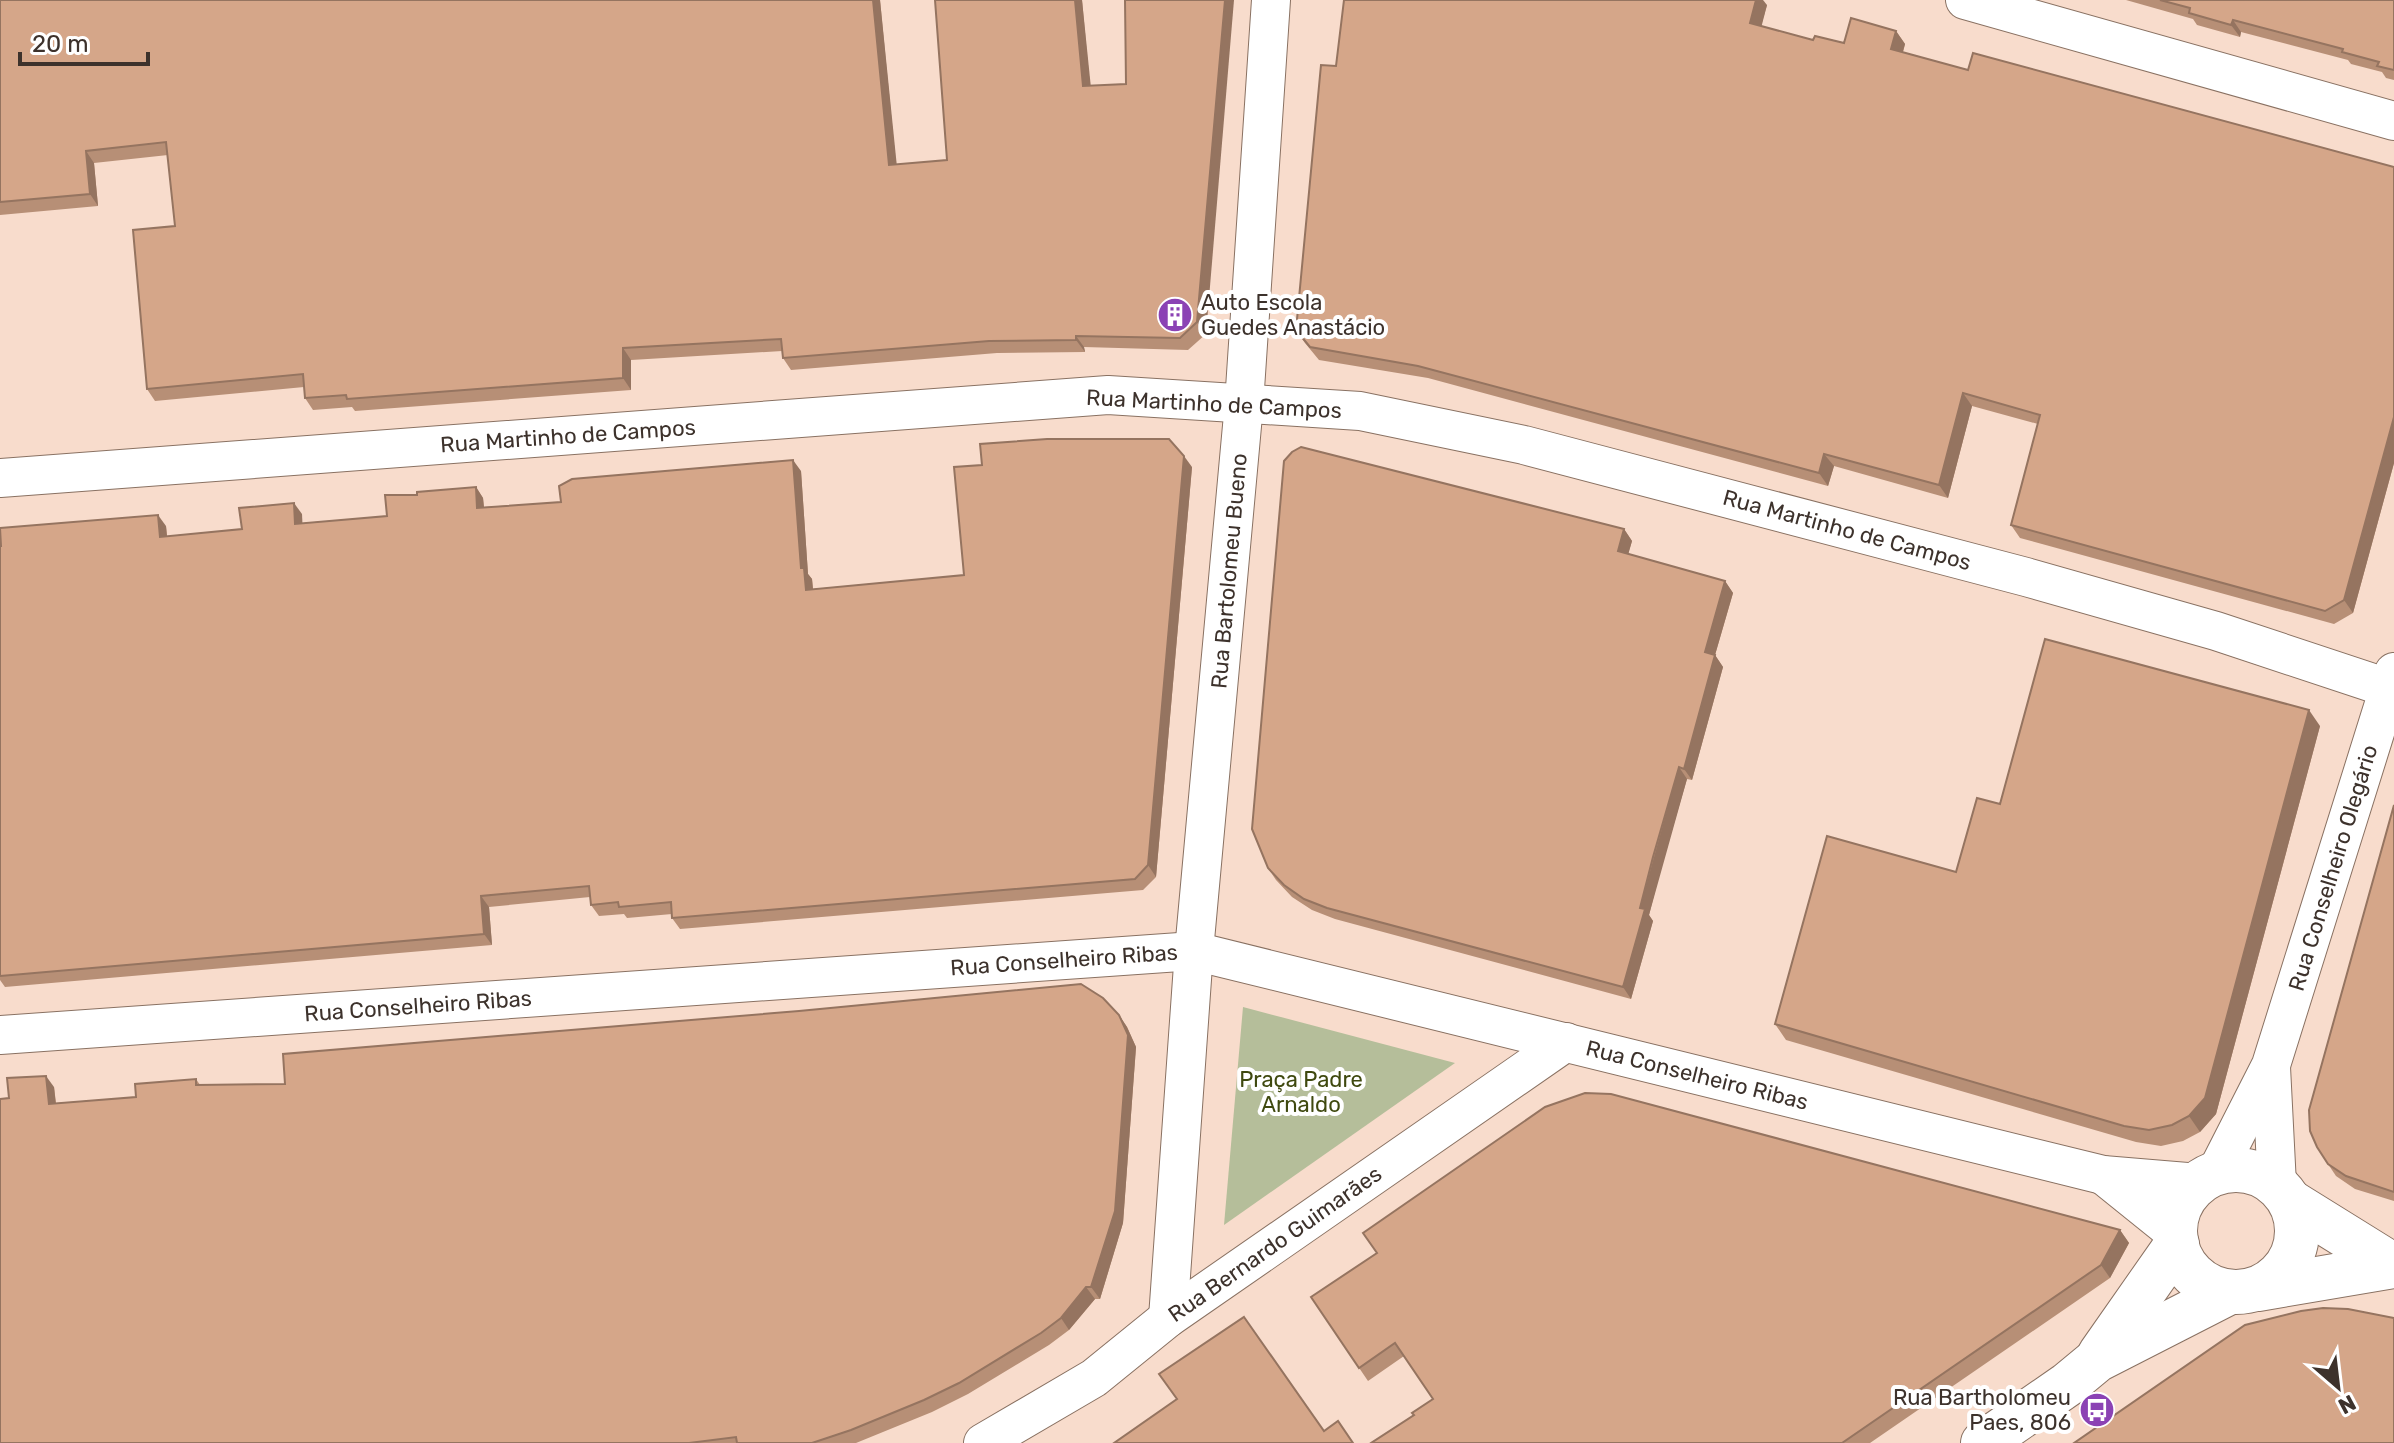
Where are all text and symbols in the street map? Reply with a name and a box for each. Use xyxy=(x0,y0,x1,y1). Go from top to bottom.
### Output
scale bar xyxy=(20,16,148,66)
text: 20 m xyxy=(32,30,89,58)
place label: Auto Escola Guedes Anastácio xyxy=(1201,289,1385,341)
building icon: Auto Escola Guedes Anastácio xyxy=(1156,296,1194,334)
street label: Rua Martinho de Campos xyxy=(1085,384,1343,424)
street label: Rua Martinho de Campos xyxy=(439,414,697,458)
street label: Rua Bartolomeu Bueno xyxy=(1205,452,1253,690)
street label: Rua Martinho de Campos xyxy=(1720,484,1974,576)
street label: Rua Conselheiro Olegário xyxy=(2283,742,2383,994)
street label: Rua Conselheiro Ribas xyxy=(949,939,1179,981)
street label: Rua Conselheiro Ribas xyxy=(303,985,533,1027)
street label: Rua Conselheiro Ribas xyxy=(1583,1034,1811,1116)
park label: Praça Padre Arnaldo xyxy=(1239,1066,1363,1118)
street label: Rua Bernardo Guimarães xyxy=(1163,1160,1387,1328)
north arrow xyxy=(2298,1347,2378,1427)
place label: Rua Bartholomeu Paes, 806 xyxy=(1893,1384,2071,1436)
text: N xyxy=(2334,1389,2360,1420)
bus stop icon: Rua Bartholomeu Paes, 806 xyxy=(2078,1391,2116,1429)

